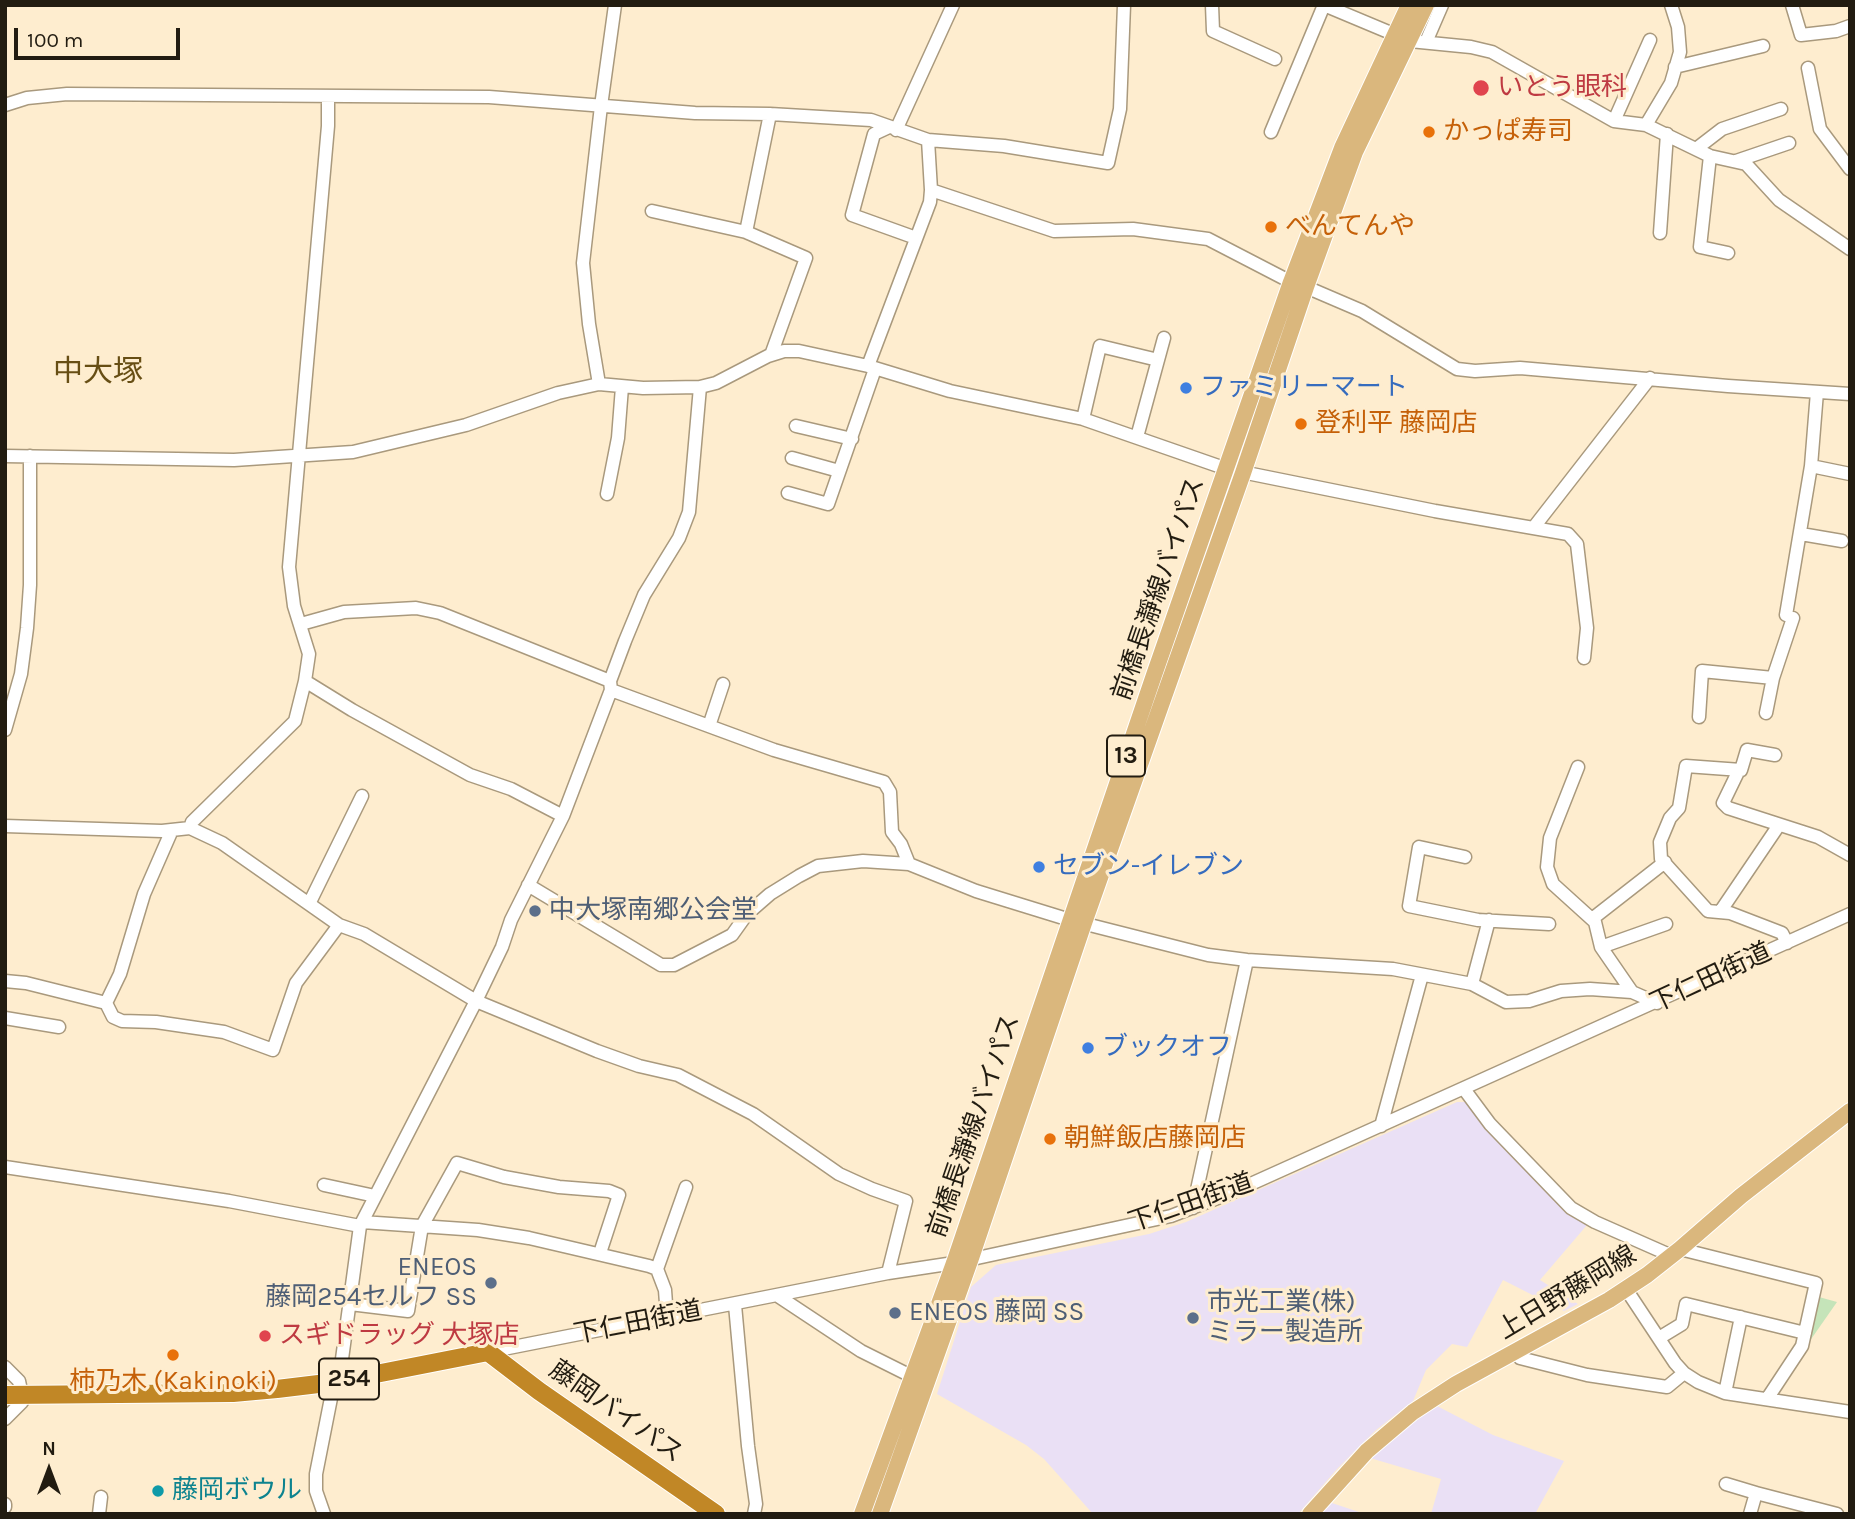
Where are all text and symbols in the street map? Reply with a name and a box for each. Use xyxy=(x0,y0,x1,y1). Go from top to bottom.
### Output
scale bar xyxy=(18,14,184,58)
text: 100 m xyxy=(27,28,84,52)
place label: いとう眼科 xyxy=(1497,72,1627,104)
marker: いとう眼科 xyxy=(1471,78,1491,98)
place label: かっぱ寿司 xyxy=(1443,116,1573,148)
marker: かっぱ寿司 xyxy=(1421,124,1437,140)
place label: べんてんや xyxy=(1285,211,1415,243)
marker: べんてんや xyxy=(1263,219,1279,235)
district label: 中大塚 xyxy=(53,354,143,390)
place label: ファミリーマート xyxy=(1200,372,1408,404)
marker: ファミリーマート xyxy=(1178,380,1194,396)
place label: 登利平 藤岡店 xyxy=(1315,408,1477,440)
marker: 登利平 藤岡店 xyxy=(1293,416,1309,432)
street label: 前橋長瀞線バイパス xyxy=(1106,473,1212,705)
road number: 13 xyxy=(1107,736,1145,776)
place label: セブン-イレブン xyxy=(1053,851,1244,883)
marker: セブン-イレブン xyxy=(1031,859,1047,875)
place label: 中大塚南郷公会堂 xyxy=(549,895,757,927)
marker: 中大塚南郷公会堂 xyxy=(527,903,543,919)
street label: 下仁田街道 xyxy=(1645,936,1777,1020)
street label: 前橋長瀞線バイパス xyxy=(921,1010,1027,1242)
place label: ブックオフ xyxy=(1102,1032,1232,1064)
marker: ブックオフ xyxy=(1080,1040,1096,1056)
place label: 朝鮮飯店藤岡店 xyxy=(1064,1123,1246,1155)
marker: 朝鮮飯店藤岡店 xyxy=(1042,1131,1058,1147)
street label: 下仁田街道 xyxy=(1124,1167,1258,1239)
street label: 上日野藤岡線 xyxy=(1492,1239,1642,1347)
place label: ENEOS 藤岡254セルフ SS xyxy=(265,1252,477,1314)
marker: ENEOS 藤岡254セルフ SS xyxy=(483,1275,499,1291)
place label: 市光工業(株) ミラー製造所 xyxy=(1207,1287,1363,1348)
street label: 下仁田街道 xyxy=(571,1295,705,1351)
place label: ENEOS 藤岡 SS xyxy=(909,1297,1084,1329)
marker: ENEOS 藤岡 SS xyxy=(887,1305,903,1321)
marker: 市光工業(株) ミラー製造所 xyxy=(1185,1310,1201,1326)
place label: スギドラッグ 大塚店 xyxy=(279,1320,519,1352)
marker: スギドラッグ 大塚店 xyxy=(257,1328,273,1344)
marker: 柿乃木 (Kakinoki) xyxy=(165,1347,181,1363)
street label: 藤岡バイパス xyxy=(543,1354,689,1470)
road number: 254 xyxy=(319,1358,379,1400)
place label: 柿乃木 (Kakinoki) xyxy=(69,1366,277,1398)
north arrow xyxy=(14,1435,84,1505)
text: N xyxy=(42,1438,56,1460)
place label: 藤岡ボウル xyxy=(172,1475,302,1507)
marker: 藤岡ボウル xyxy=(150,1483,166,1499)

